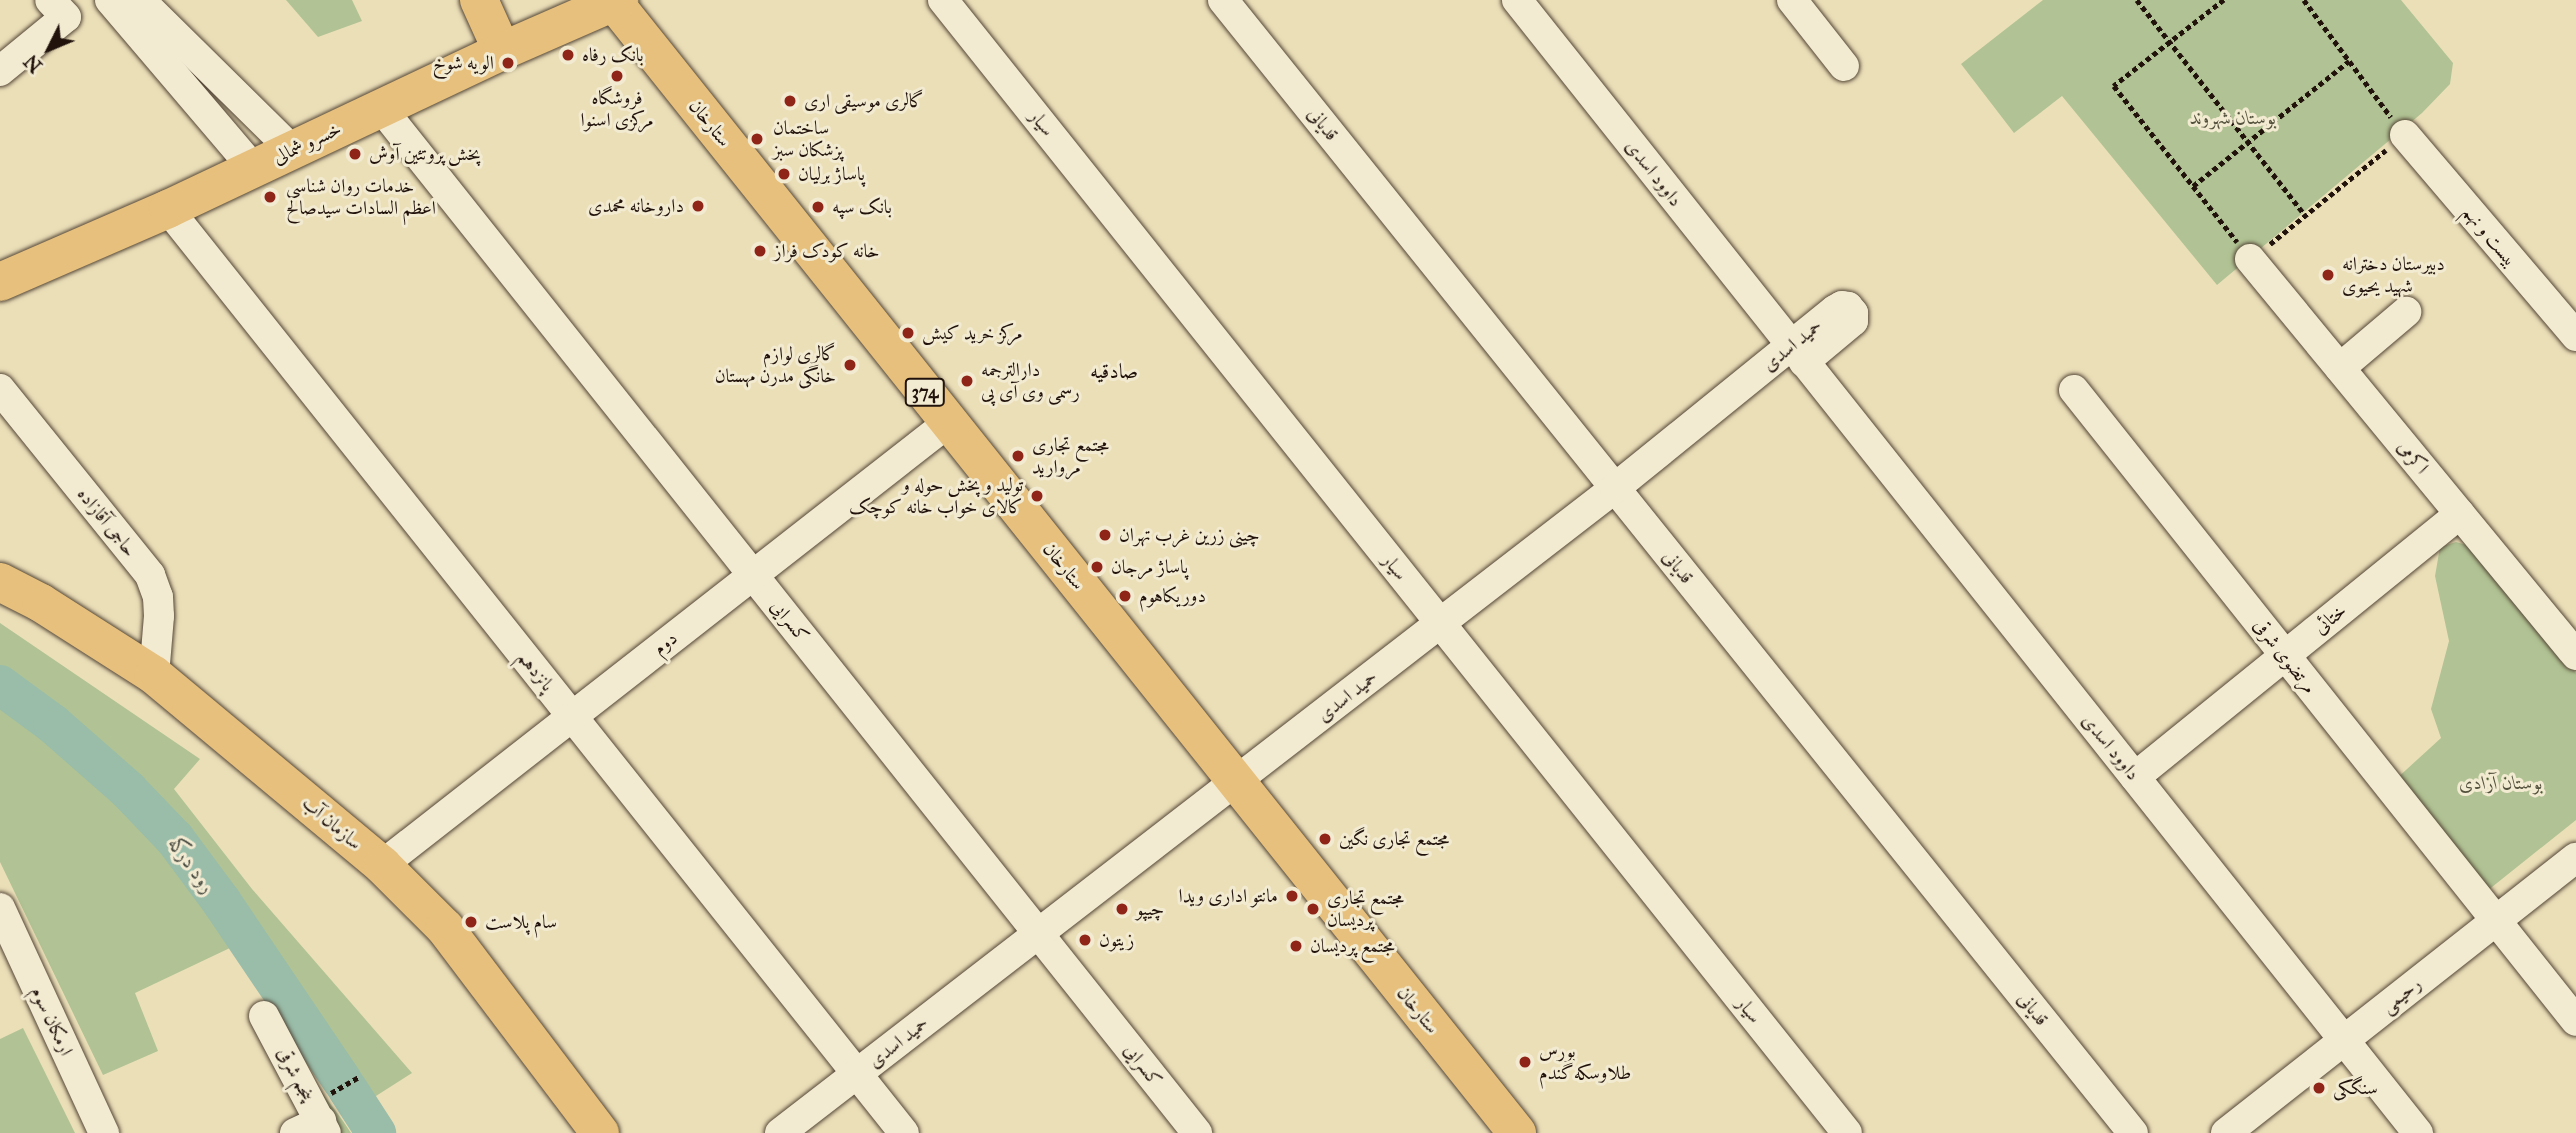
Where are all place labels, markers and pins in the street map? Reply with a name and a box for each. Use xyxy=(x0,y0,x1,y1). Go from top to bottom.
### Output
place label: بانک رفاه xyxy=(582,44,644,66)
marker: بانک رفاه xyxy=(560,47,576,63)
place label: الویه شوخ xyxy=(433,52,494,74)
marker: الویه شوخ xyxy=(500,55,516,71)
marker: فروشگاه مرکزی اسنوا xyxy=(609,68,625,84)
place label: فروشگاه مرکزی اسنوا xyxy=(581,87,653,131)
place label: گالری موسیقی اری xyxy=(804,90,924,112)
marker: گالری موسیقی اری xyxy=(782,93,798,109)
place label: ساختمان پزشکان سبز xyxy=(773,117,843,161)
marker: ساختمان پزشکان سبز xyxy=(747,129,767,149)
place label: پخش پروتئین آوش xyxy=(369,143,481,165)
marker: پخش پروتئین آوش xyxy=(347,146,363,162)
place label: پاساژ برلیان xyxy=(798,163,865,185)
marker: پاساژ برلیان xyxy=(776,166,792,182)
place label: خدمات روان شناسی اعظم السادات سیدصالح xyxy=(286,175,436,219)
marker: خدمات روان شناسی اعظم السادات سیدصالح xyxy=(260,187,280,207)
place label: داروخانه محمدی xyxy=(588,195,684,217)
place label: بانک سپه xyxy=(832,196,892,218)
marker: داروخانه محمدی xyxy=(690,198,706,214)
marker: بانک سپه xyxy=(810,199,826,215)
place label: خانه کودک فراز xyxy=(774,240,879,262)
marker: خانه کودک فراز xyxy=(752,243,768,259)
place label: دبیرستان دخترانه شهید یحیوی xyxy=(2342,253,2445,297)
marker: دبیرستان دخترانه شهید یحیوی xyxy=(2320,267,2336,283)
place label: مرکز خرید کیش xyxy=(922,322,1023,344)
marker: مرکز خرید کیش xyxy=(900,325,916,341)
place label: گالری لوازم خانگی مدرن مهستان xyxy=(715,343,836,387)
marker: گالری لوازم خانگی مدرن مهستان xyxy=(842,357,858,373)
place label: دارالترجمه رسمی وی آی پی xyxy=(981,359,1080,403)
marker: دارالترجمه رسمی وی آی پی xyxy=(959,373,975,389)
place label: مجتمع تجاری مروارید xyxy=(1032,434,1109,478)
marker: مجتمع تجاری مروارید xyxy=(1010,448,1026,464)
place label: تولید و پخش حوله و کالای خواب خانه کوچک xyxy=(849,474,1023,518)
marker: تولید و پخش حوله و کالای خواب خانه کوچک xyxy=(1029,488,1045,504)
place label: چینی زرین غرب تهران xyxy=(1119,524,1260,546)
marker: چینی زرین غرب تهران xyxy=(1097,527,1113,543)
place label: پاساژ مرجان xyxy=(1111,556,1188,578)
marker: پاساژ مرجان xyxy=(1089,559,1105,575)
place label: دوریکاهوم xyxy=(1139,585,1206,607)
marker: دوریکاهوم xyxy=(1117,588,1133,604)
place label: مجتمع تجاری نگین xyxy=(1339,828,1449,850)
marker: مجتمع تجاری نگین xyxy=(1317,831,1333,847)
place label: مانتو اداری ویدا xyxy=(1179,885,1278,907)
place label: مجتمع تجاری پردیسان xyxy=(1327,887,1404,931)
marker: مانتو اداری ویدا xyxy=(1284,888,1300,904)
place label: چیپو xyxy=(1136,898,1164,920)
marker: چیپو xyxy=(1114,901,1130,917)
marker: مجتمع تجاری پردیسان xyxy=(1305,901,1321,917)
place label: سام پلاست xyxy=(485,911,557,933)
marker: سام پلاست xyxy=(463,914,479,930)
place label: زیتون xyxy=(1099,929,1134,951)
marker: زیتون xyxy=(1077,932,1093,948)
place label: مجتمع پردیسان xyxy=(1310,935,1395,957)
marker: مجتمع پردیسان xyxy=(1288,938,1304,954)
place label: بورس طلا‌و‌سکه‌گندم xyxy=(1539,1040,1631,1084)
marker: بورس طلا‌و‌سکه‌گندم xyxy=(1517,1054,1533,1070)
place label: سنگکی xyxy=(2333,1077,2378,1099)
marker: سنگکی xyxy=(2311,1080,2327,1096)

